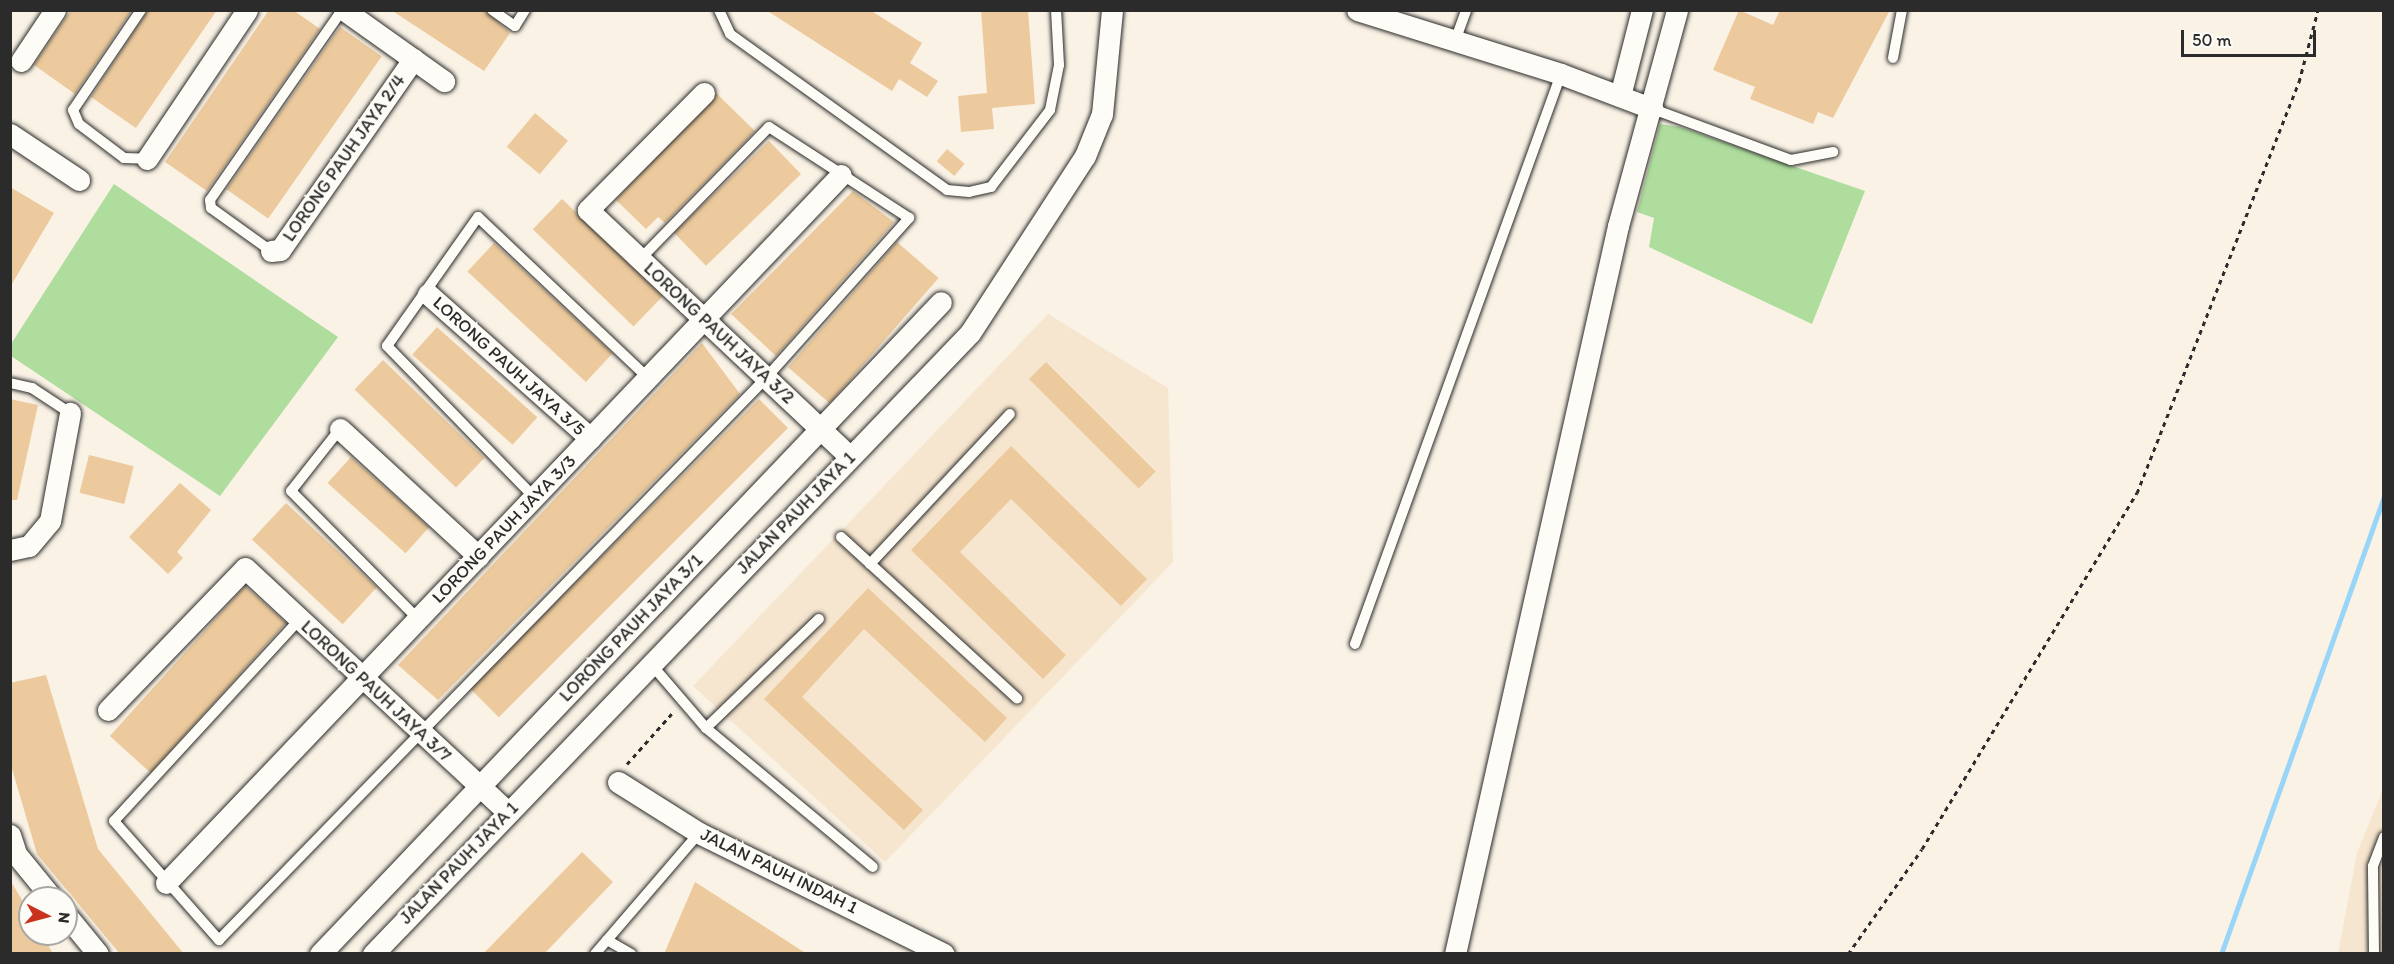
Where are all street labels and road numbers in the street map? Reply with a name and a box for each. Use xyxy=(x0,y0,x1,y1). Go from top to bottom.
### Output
street label: LORONG PAUH JAYA 2/4 xyxy=(278,71,410,245)
street label: LORONG PAUH JAYA 3/2 xyxy=(640,258,798,408)
street label: LORONG PAUH JAYA 3/5 xyxy=(429,292,589,440)
street label: JALAN PAUH JAYA 1 xyxy=(732,448,860,578)
street label: LORONG PAUH JAYA 3/3 xyxy=(428,451,580,607)
street label: LORONG PAUH JAYA 3/1 xyxy=(555,550,707,706)
street label: LORONG PAUH JAYA 3/7 xyxy=(297,616,455,766)
street label: JALAN PAUH JAYA 1 xyxy=(395,798,523,928)
street label: JALAN PAUH INDAH 1 xyxy=(696,823,862,919)

